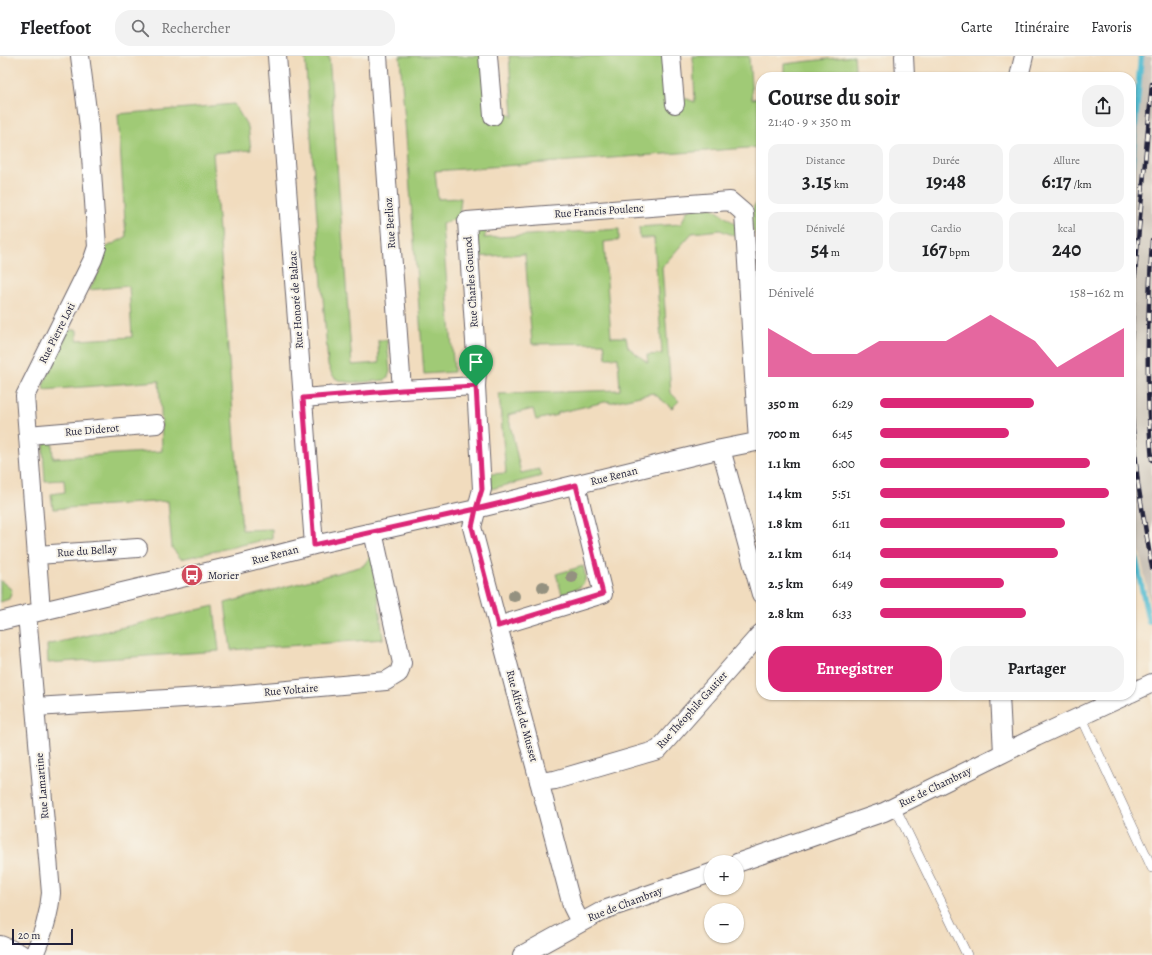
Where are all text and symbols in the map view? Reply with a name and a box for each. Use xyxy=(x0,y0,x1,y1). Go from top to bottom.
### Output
search box xyxy=(115,10,395,46)
text: Fleetfoot xyxy=(20,15,91,41)
icon: search xyxy=(129,17,151,39)
text: Rechercher xyxy=(161,18,230,38)
text: Carte xyxy=(961,18,992,37)
text: Itinéraire xyxy=(1014,18,1069,37)
text: Favoris xyxy=(1091,18,1132,37)
text: Course du soir xyxy=(768,83,900,113)
button: share xyxy=(1082,85,1124,127)
text: 21:40 · 9 × 350 m xyxy=(768,113,851,130)
text: Distance xyxy=(806,153,845,168)
text: Durée xyxy=(932,153,960,168)
text: Allure xyxy=(1053,153,1080,168)
text: 3.15 xyxy=(802,168,832,195)
text: 19:48 xyxy=(926,168,966,195)
text: 6:17 xyxy=(1042,168,1071,195)
text: km xyxy=(832,177,849,192)
text: /km xyxy=(1071,177,1092,192)
street label: Rue Berlioz xyxy=(381,197,399,249)
street label: Rue Francis Poulenc xyxy=(554,200,645,222)
text: Dénivelé xyxy=(806,221,845,236)
text: Cardio xyxy=(931,221,961,236)
text: kcal xyxy=(1058,221,1075,236)
street label: Rue Charles Gounod xyxy=(460,236,482,328)
text: 54 xyxy=(811,236,829,263)
text: 167 xyxy=(922,236,947,263)
text: 240 xyxy=(1052,236,1081,263)
text: m xyxy=(829,245,840,260)
text: bpm xyxy=(947,245,970,260)
street label: Rue Honoré de Balzac xyxy=(285,250,307,349)
text: Dénivelé xyxy=(768,284,814,301)
text: 158–162 m xyxy=(1070,284,1124,301)
street label: Rue Pierre Loti xyxy=(35,300,79,366)
pin xyxy=(459,345,493,386)
icon: arrive xyxy=(465,351,487,373)
text: 350 m xyxy=(768,395,799,412)
text: 6:29 xyxy=(832,395,853,412)
street label: Rue Diderot xyxy=(64,420,120,440)
text: 700 m xyxy=(768,425,800,442)
text: 6:45 xyxy=(832,425,853,442)
text: 1.1 km xyxy=(768,455,801,472)
text: 6:00 xyxy=(832,455,855,472)
street label: Rue Renan xyxy=(589,463,639,489)
text: 1.4 km xyxy=(768,485,802,502)
text: 5:51 xyxy=(832,485,851,502)
text: 1.8 km xyxy=(768,515,802,532)
text: 6:11 xyxy=(832,515,850,532)
street label: Rue du Bellay xyxy=(57,541,118,561)
street label: Rue Renan xyxy=(250,542,300,568)
text: 2.1 km xyxy=(768,545,802,562)
text: 6:14 xyxy=(832,545,851,562)
bus stop icon: Morier xyxy=(179,562,205,588)
place label: Morier xyxy=(208,568,239,583)
text: 2.5 km xyxy=(768,575,803,592)
text: 6:49 xyxy=(832,575,853,592)
text: 2.8 km xyxy=(768,605,804,622)
text: 6:33 xyxy=(832,605,852,622)
button: Enregistrer xyxy=(768,646,942,692)
button: Partager xyxy=(950,646,1124,692)
street label: Rue Alfred de Musset xyxy=(503,668,542,764)
street label: Rue Théophile Gautier xyxy=(653,668,731,752)
street label: Rue Voltaire xyxy=(263,680,319,700)
street label: Rue Lamartine xyxy=(32,752,52,820)
street label: Rue de Chambray xyxy=(896,763,974,811)
map controls xyxy=(704,855,744,943)
button: + xyxy=(704,855,744,895)
street label: Rue de Chambray xyxy=(585,883,665,925)
button: − xyxy=(704,903,744,943)
scale bar xyxy=(12,927,73,946)
text: 20 m xyxy=(18,928,40,943)

